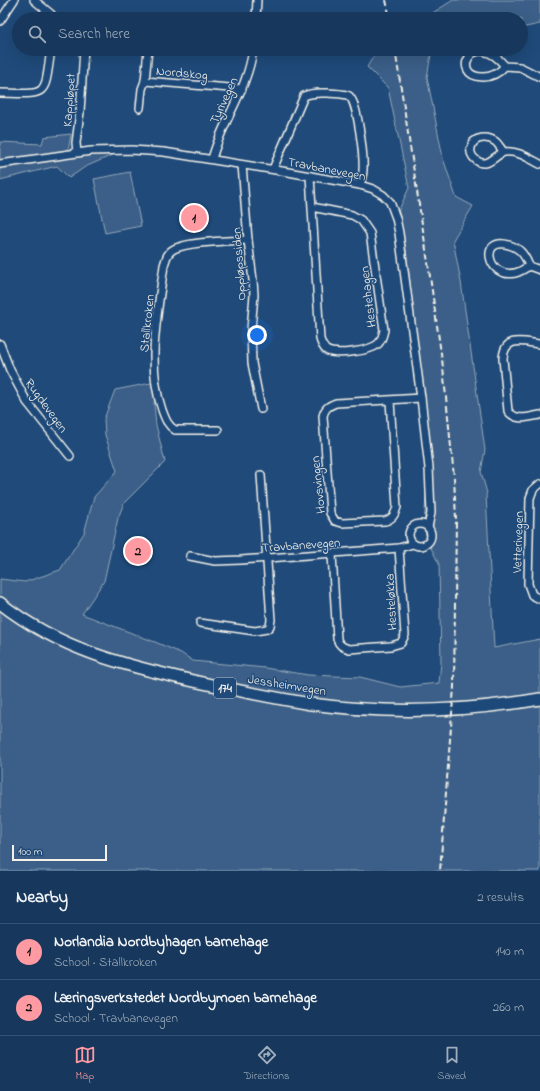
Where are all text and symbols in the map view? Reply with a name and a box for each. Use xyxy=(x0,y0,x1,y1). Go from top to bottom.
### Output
search box xyxy=(12,12,528,56)
icon: search xyxy=(26,23,48,45)
text: Search here xyxy=(58,23,130,45)
street label: Nordskog xyxy=(155,62,209,86)
street label: Kappløpet xyxy=(58,72,81,127)
street label: Tyrivegen xyxy=(205,74,244,127)
street label: Travbanevegen xyxy=(286,153,367,187)
pin: 1 xyxy=(181,203,207,233)
street label: Oppløpssiden xyxy=(227,227,252,301)
street label: Hestehagen xyxy=(355,265,383,328)
street label: Stallkroken xyxy=(135,293,160,353)
your location xyxy=(247,325,267,345)
street label: Rugdevegen xyxy=(19,375,72,437)
street label: Hovsvingen xyxy=(306,455,332,515)
street label: Vetterivegen xyxy=(508,511,530,574)
street label: Travbanevegen xyxy=(261,533,341,559)
pin: 2 xyxy=(125,536,151,566)
street label: Hesteløkka xyxy=(381,573,402,631)
street label: Jessheimvegen xyxy=(246,670,327,702)
road number: 174 xyxy=(214,678,236,698)
scale bar xyxy=(12,843,107,862)
text: 100 m xyxy=(18,844,42,860)
text: Nearby xyxy=(16,885,68,910)
text: 2 results xyxy=(477,888,524,907)
text: Norlandia Nordbyhagen barnehage xyxy=(54,931,268,953)
text: 1 xyxy=(27,942,31,961)
text: 140 m xyxy=(496,942,524,961)
text: School · Stallkroken xyxy=(54,953,157,972)
text: Læringsverkstedet Nordbymoen barnehage xyxy=(54,987,317,1009)
text: 2 xyxy=(26,998,32,1017)
text: 260 m xyxy=(493,998,524,1017)
text: School · Travbanevegen xyxy=(54,1009,178,1028)
tab: Map xyxy=(74,1044,96,1084)
tab: Directions xyxy=(244,1044,289,1084)
tab: Saved xyxy=(437,1044,466,1084)

